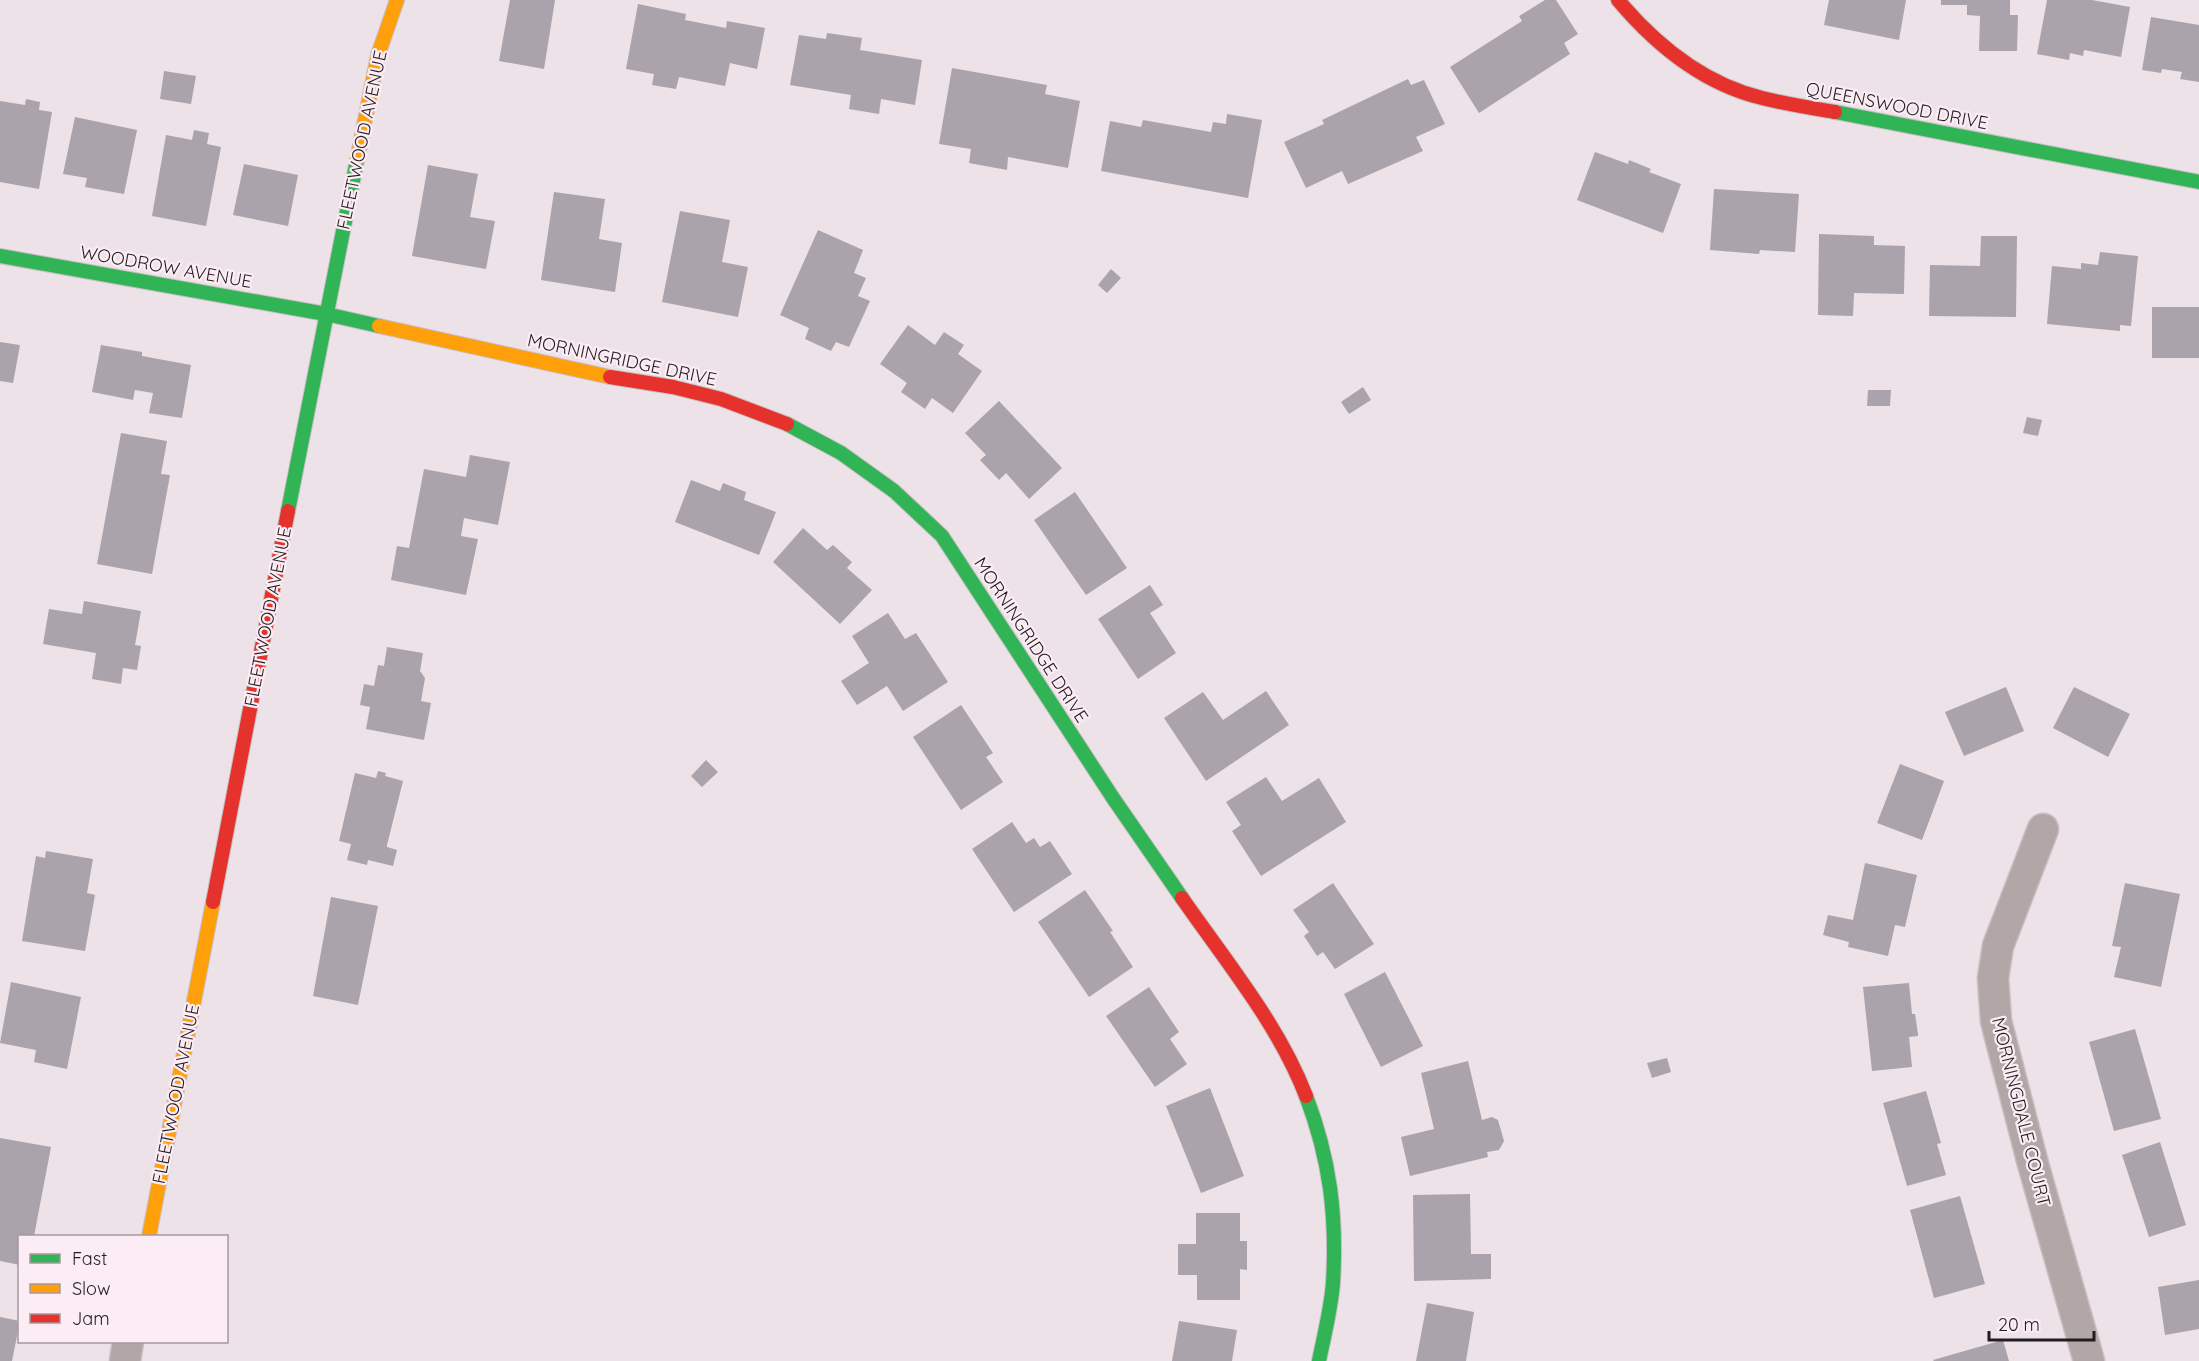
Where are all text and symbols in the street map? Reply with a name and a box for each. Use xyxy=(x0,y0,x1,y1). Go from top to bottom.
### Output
street label: FLEETWOOD AVENUE xyxy=(331,48,392,231)
street label: QUEENSWOOD DRIVE xyxy=(1804,77,1990,134)
street label: WOODROW AVENUE xyxy=(78,240,254,293)
street label: MORNINGRIDGE DRIVE xyxy=(525,328,719,391)
street label: FLEETWOOD AVENUE xyxy=(239,525,296,709)
street label: MORNINGRIDGE DRIVE xyxy=(969,553,1094,727)
street label: FLEETWOOD AVENUE xyxy=(147,1002,204,1186)
street label: MORNINGDALE COURT xyxy=(1987,1015,2056,1209)
legend xyxy=(18,1235,228,1343)
text: Fast xyxy=(72,1247,107,1270)
text: Slow xyxy=(72,1277,110,1300)
scale bar xyxy=(1989,1304,2094,1342)
text: Jam xyxy=(72,1307,110,1330)
text: 20 m xyxy=(1998,1313,2040,1336)

